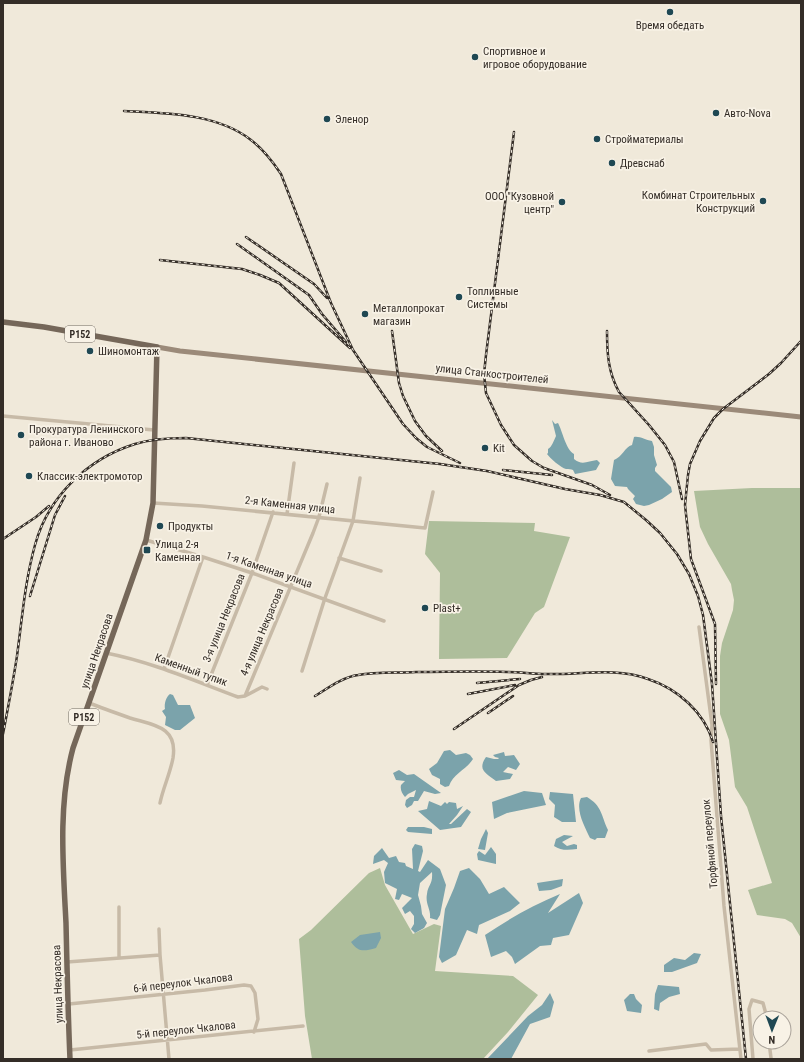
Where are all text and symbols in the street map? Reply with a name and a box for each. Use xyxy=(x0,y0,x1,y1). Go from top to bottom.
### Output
marker: Время обедать xyxy=(665,7,675,17)
place label: Время обедать xyxy=(636,19,704,32)
place label: Спортивное и игровое оборудование xyxy=(483,45,587,71)
marker: Спортивное и игровое оборудование xyxy=(470,52,480,62)
place label: Авто-Nova xyxy=(724,107,771,120)
marker: Авто-Nova xyxy=(711,108,721,118)
place label: Эленор xyxy=(335,113,369,126)
marker: Эленор xyxy=(322,114,332,124)
place label: Стройматериалы xyxy=(605,133,684,146)
marker: Стройматериалы xyxy=(592,134,602,144)
place label: Древснаб xyxy=(620,157,665,170)
marker: Древснаб xyxy=(607,158,617,168)
place label: Комбинат Строительных Конструкций xyxy=(642,189,755,215)
place label: ООО "Кузовной центр" xyxy=(485,190,554,216)
marker: Комбинат Строительных Конструкций xyxy=(758,196,768,206)
marker: ООО "Кузовной центр" xyxy=(557,197,567,207)
place label: Топливные Системы xyxy=(467,285,518,311)
marker: Топливные Системы xyxy=(454,292,464,302)
place label: Металлопрокат магазин xyxy=(373,302,445,328)
marker: Металлопрокат магазин xyxy=(360,309,370,319)
road number: Р152 xyxy=(65,326,95,342)
place label: Шиномонтаж xyxy=(98,345,160,358)
marker: Шиномонтаж xyxy=(85,346,95,356)
street label: улица Станкостроителей xyxy=(435,362,549,386)
place label: Прокуратура Ленинского района г. Иваново xyxy=(29,423,144,449)
marker: Прокуратура Ленинского района г. Иваново xyxy=(16,430,26,440)
place label: Kit xyxy=(493,442,505,455)
marker: Kit xyxy=(480,443,490,453)
place label: Классик-электромотор xyxy=(37,470,143,483)
marker: Классик-электромотор xyxy=(24,471,34,481)
street label: 2-я Каменная улица xyxy=(244,494,336,516)
place label: Продукты xyxy=(168,520,213,533)
marker: Продукты xyxy=(155,521,165,531)
place label: Улица 2-я Каменная xyxy=(155,538,200,564)
marker: Улица 2-я Каменная xyxy=(142,545,152,555)
street label: 1-я Каменная улица xyxy=(224,549,314,591)
street label: 3-я улица Некрасова xyxy=(200,572,248,664)
street label: 4-я улица Некрасова xyxy=(238,586,286,678)
place label: Plast+ xyxy=(433,602,461,615)
marker: Plast+ xyxy=(420,603,430,613)
street label: улица Некрасова xyxy=(78,612,116,690)
street label: Каменный тупик xyxy=(153,651,230,689)
road number: Р152 xyxy=(69,709,99,725)
street label: Торфяной переулок xyxy=(700,798,720,889)
street label: улица Некрасова xyxy=(50,945,66,1023)
street label: 6-й переулок Чкалова xyxy=(133,970,233,996)
north arrow xyxy=(752,1010,792,1050)
street label: 5-й переулок Чкалова xyxy=(136,1018,236,1042)
text: N xyxy=(768,1033,775,1046)

